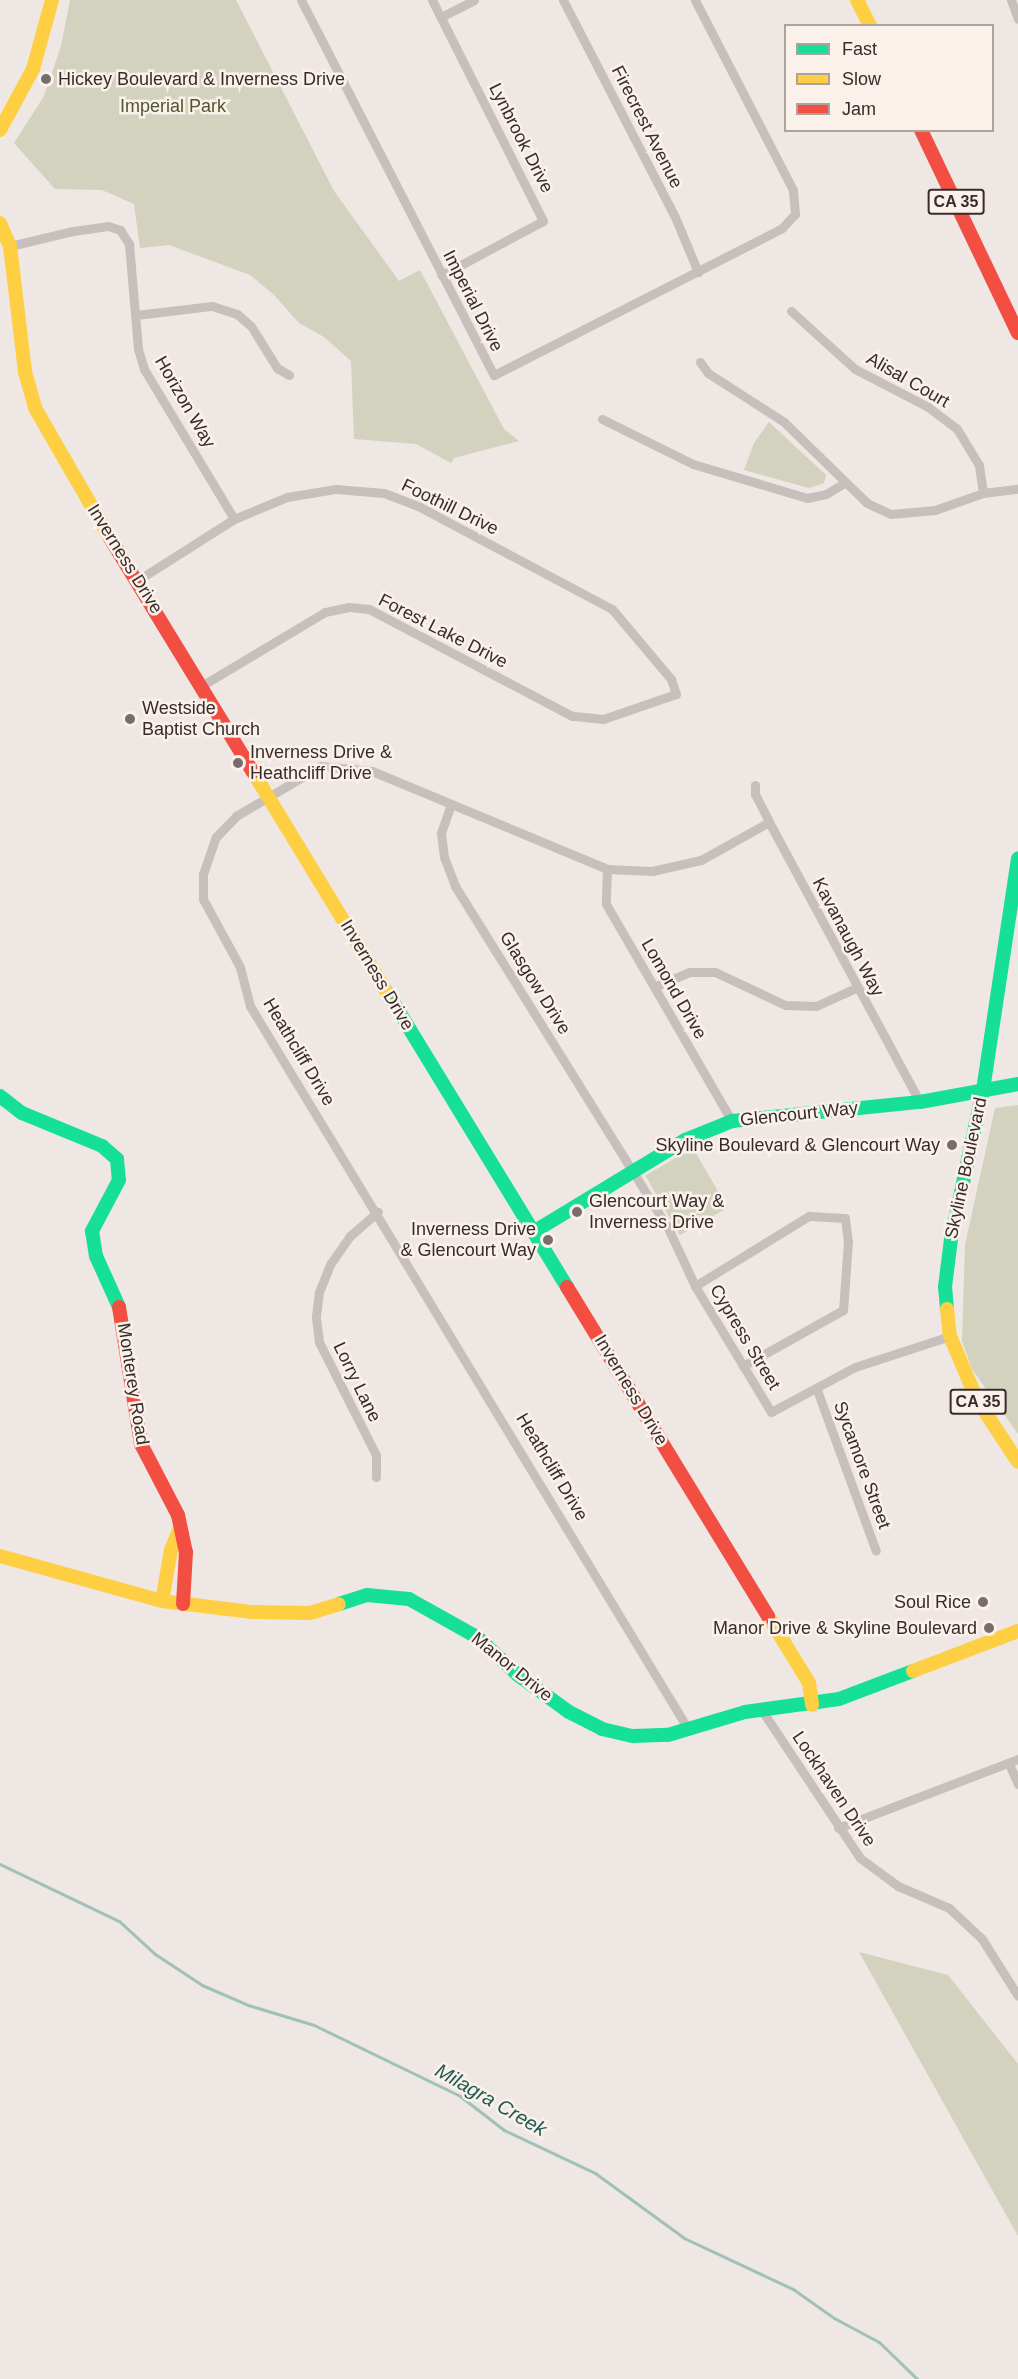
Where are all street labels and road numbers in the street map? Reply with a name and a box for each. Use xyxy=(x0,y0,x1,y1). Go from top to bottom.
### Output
street label: Firecrest Avenue xyxy=(607,62,687,192)
street label: Lynbrook Drive xyxy=(484,79,558,197)
road number: CA 35 xyxy=(926,189,986,215)
street label: Imperial Drive xyxy=(438,247,508,355)
street label: Alisal Court xyxy=(863,348,953,412)
street label: Horizon Way xyxy=(150,352,220,452)
street label: Foothill Drive xyxy=(398,474,502,540)
street label: Inverness Drive xyxy=(83,500,167,618)
street label: Forest Lake Drive xyxy=(375,589,511,673)
street label: Kavanaugh Way xyxy=(808,874,888,1000)
street label: Inverness Drive xyxy=(336,916,418,1034)
street label: Glasgow Drive xyxy=(495,928,575,1038)
street label: Lomond Drive xyxy=(637,935,711,1043)
street label: Heathcliff Drive xyxy=(258,994,340,1110)
street label: Skyline Boulevard xyxy=(940,1095,992,1241)
street label: Glencourt Way xyxy=(739,1097,859,1131)
street label: Cypress Street xyxy=(705,1280,785,1394)
street label: Monterey Road xyxy=(113,1322,153,1446)
street label: Inverness Drive xyxy=(590,1331,672,1449)
street label: Lorry Lane xyxy=(328,1339,386,1425)
road number: CA 35 xyxy=(948,1389,1008,1415)
street label: Sycamore Street xyxy=(829,1398,895,1532)
street label: Heathcliff Drive xyxy=(511,1409,593,1525)
street label: Manor Drive xyxy=(467,1628,557,1706)
street label: Lockhaven Drive xyxy=(788,1727,880,1851)

